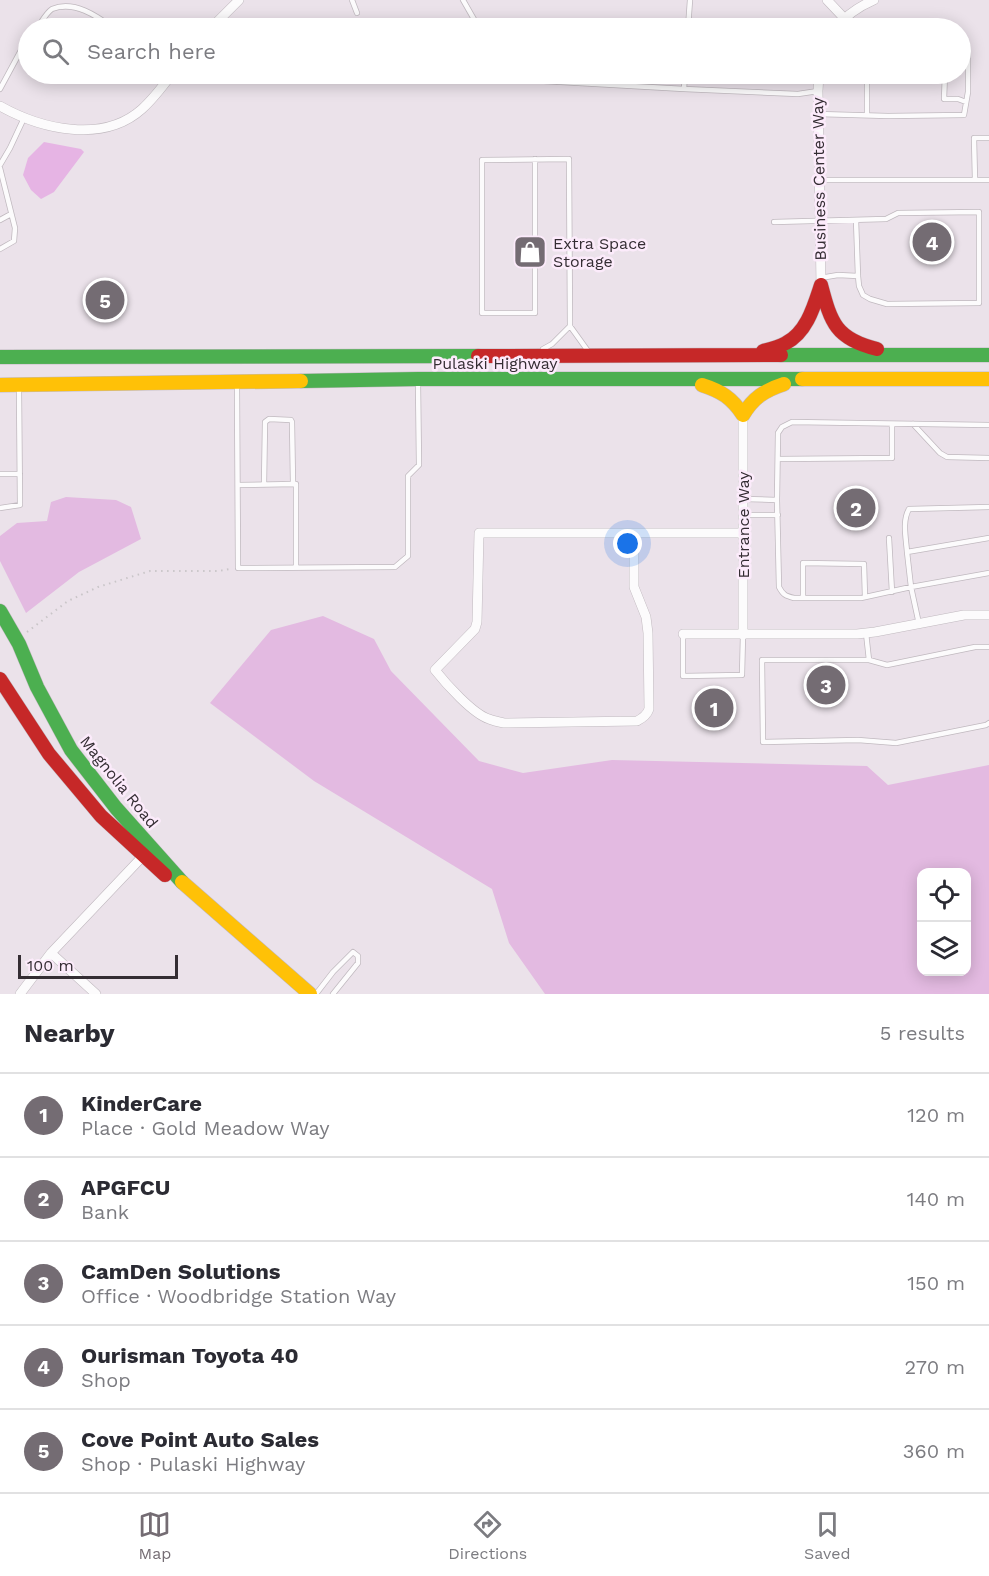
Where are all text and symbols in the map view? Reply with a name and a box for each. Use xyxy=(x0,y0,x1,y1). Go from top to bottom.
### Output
search box xyxy=(18,18,971,84)
icon: search xyxy=(39,35,72,68)
text: Search here xyxy=(87,39,216,64)
street label: Business Center Way xyxy=(808,96,830,261)
pin: 4 xyxy=(912,220,952,264)
shop icon: Extra Space Storage xyxy=(512,234,548,270)
place label: Extra Space Storage xyxy=(553,234,646,271)
pin: 5 xyxy=(86,278,124,322)
street label: Pulaski Highway xyxy=(432,354,558,373)
street label: Entrance Way xyxy=(734,471,753,578)
pin: 2 xyxy=(836,486,876,530)
your location xyxy=(613,529,642,558)
pin: 3 xyxy=(806,662,846,708)
pin: 1 xyxy=(694,686,734,730)
street label: Magnolia Road xyxy=(76,732,162,832)
map controls xyxy=(917,868,971,976)
button: locate xyxy=(917,868,971,922)
button: layers xyxy=(917,922,971,976)
scale bar xyxy=(18,952,178,980)
text: 100 m xyxy=(27,956,74,975)
text: Nearby xyxy=(24,1018,115,1048)
text: 5 results xyxy=(880,1021,965,1045)
text: KinderCare xyxy=(81,1091,202,1116)
text: 1 xyxy=(39,1103,48,1127)
text: 120 m xyxy=(907,1103,965,1127)
text: Place · Gold Meadow Way xyxy=(81,1116,330,1140)
text: APGFCU xyxy=(81,1175,170,1200)
text: 2 xyxy=(38,1187,49,1211)
text: 140 m xyxy=(907,1187,965,1211)
text: Bank xyxy=(81,1200,129,1224)
text: CamDen Solutions xyxy=(81,1259,281,1284)
text: 3 xyxy=(38,1271,49,1295)
text: 150 m xyxy=(907,1271,965,1295)
text: Office · Woodbridge Station Way xyxy=(81,1284,396,1308)
text: Ourisman Toyota 40 xyxy=(81,1343,299,1368)
text: 4 xyxy=(37,1355,50,1379)
text: 270 m xyxy=(905,1355,965,1379)
text: Shop xyxy=(81,1368,131,1392)
text: Cove Point Auto Sales xyxy=(81,1427,319,1452)
text: 5 xyxy=(38,1439,49,1463)
text: 360 m xyxy=(903,1439,965,1463)
text: Shop · Pulaski Highway xyxy=(81,1452,305,1476)
tab: Map xyxy=(138,1508,171,1563)
tab: Directions xyxy=(448,1508,527,1563)
tab: Saved xyxy=(804,1508,851,1563)

